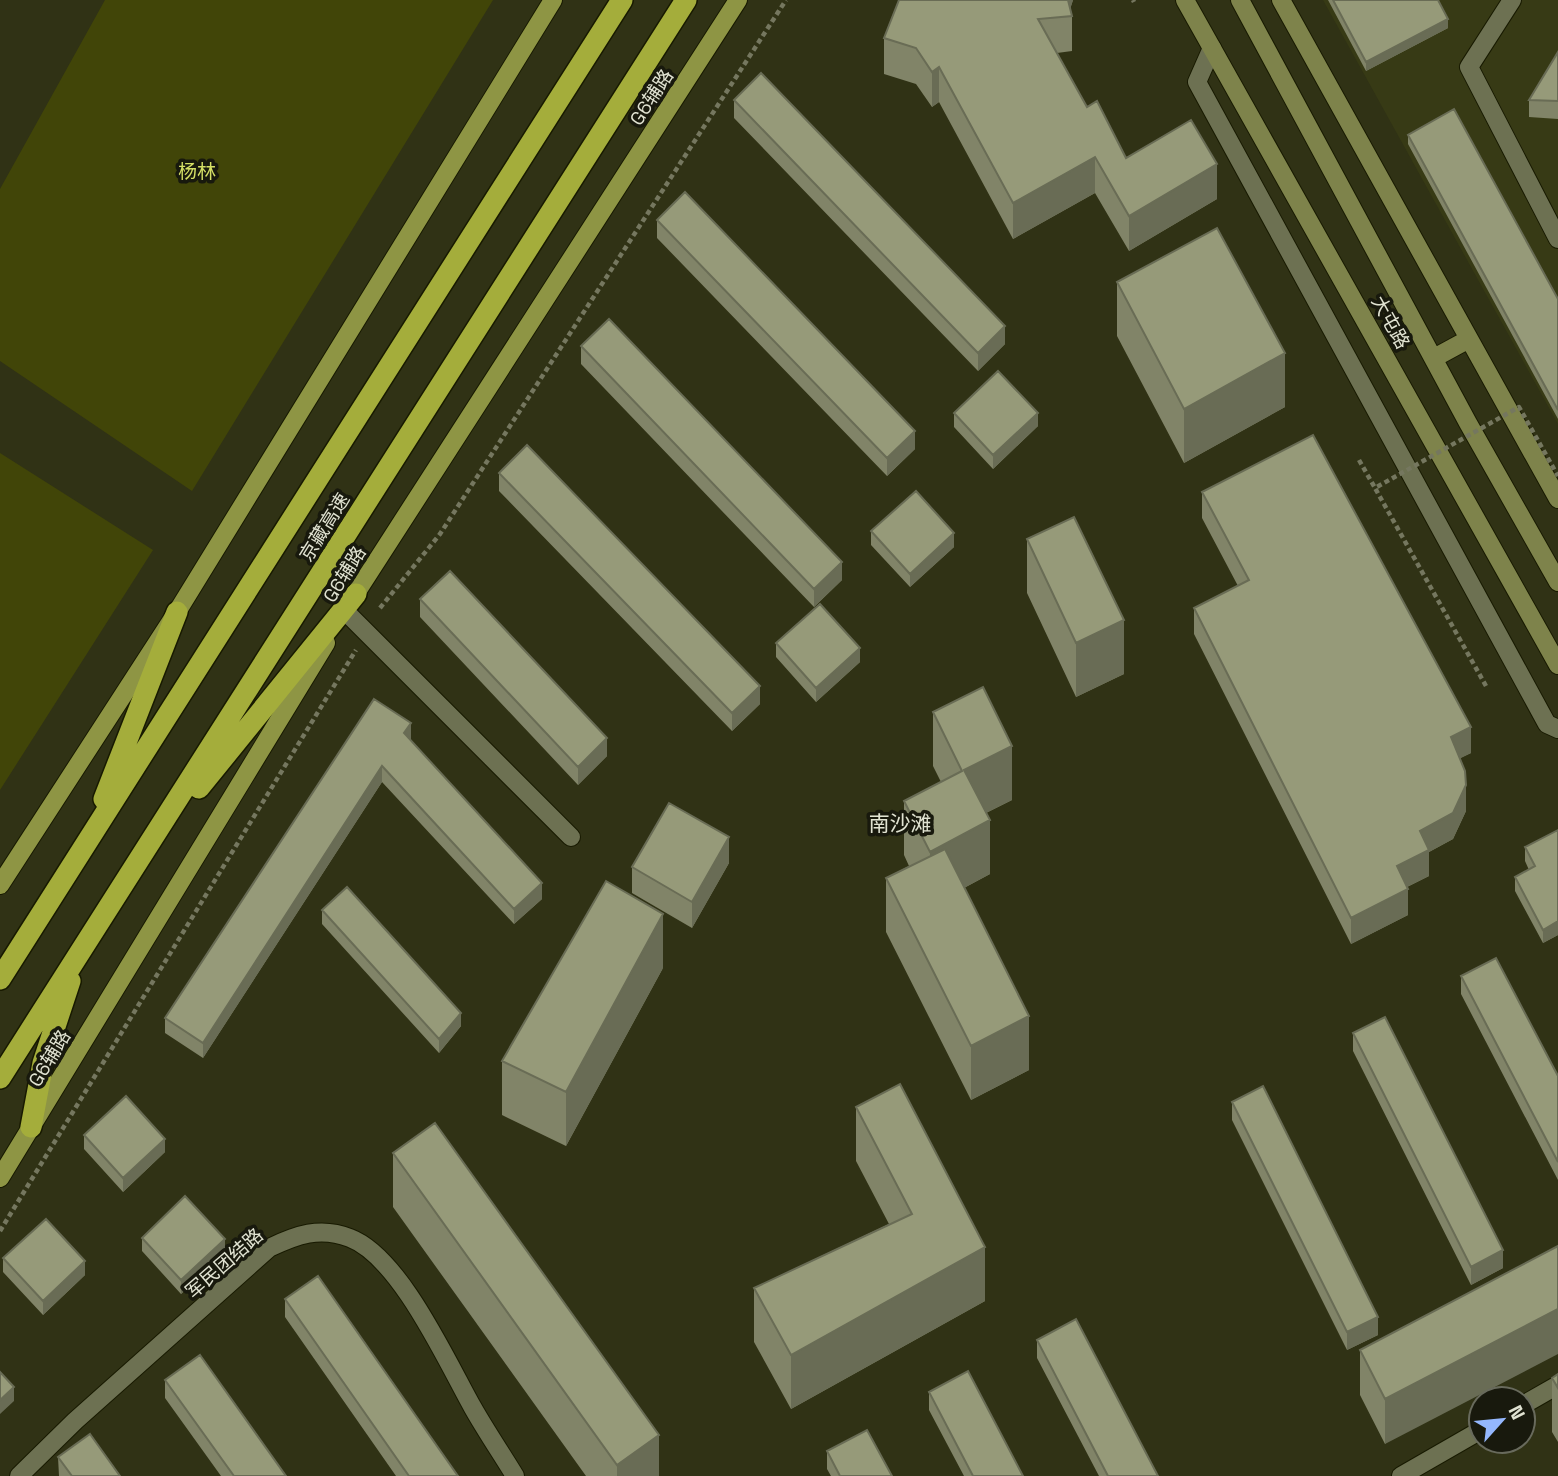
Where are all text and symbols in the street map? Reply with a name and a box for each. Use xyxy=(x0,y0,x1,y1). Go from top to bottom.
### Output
street label: G6辅路 xyxy=(624,64,679,130)
park label: 杨林 xyxy=(178,159,216,184)
street label: 大屯路 xyxy=(1366,291,1415,353)
street label: 京藏高速 xyxy=(294,488,355,566)
street label: G6辅路 xyxy=(317,541,371,607)
district label: 南沙滩 xyxy=(869,810,932,837)
street label: G6辅路 xyxy=(23,1025,76,1091)
street label: 军民团结路 xyxy=(180,1223,268,1304)
north arrow xyxy=(1467,1385,1537,1455)
text: N xyxy=(1503,1401,1531,1424)

